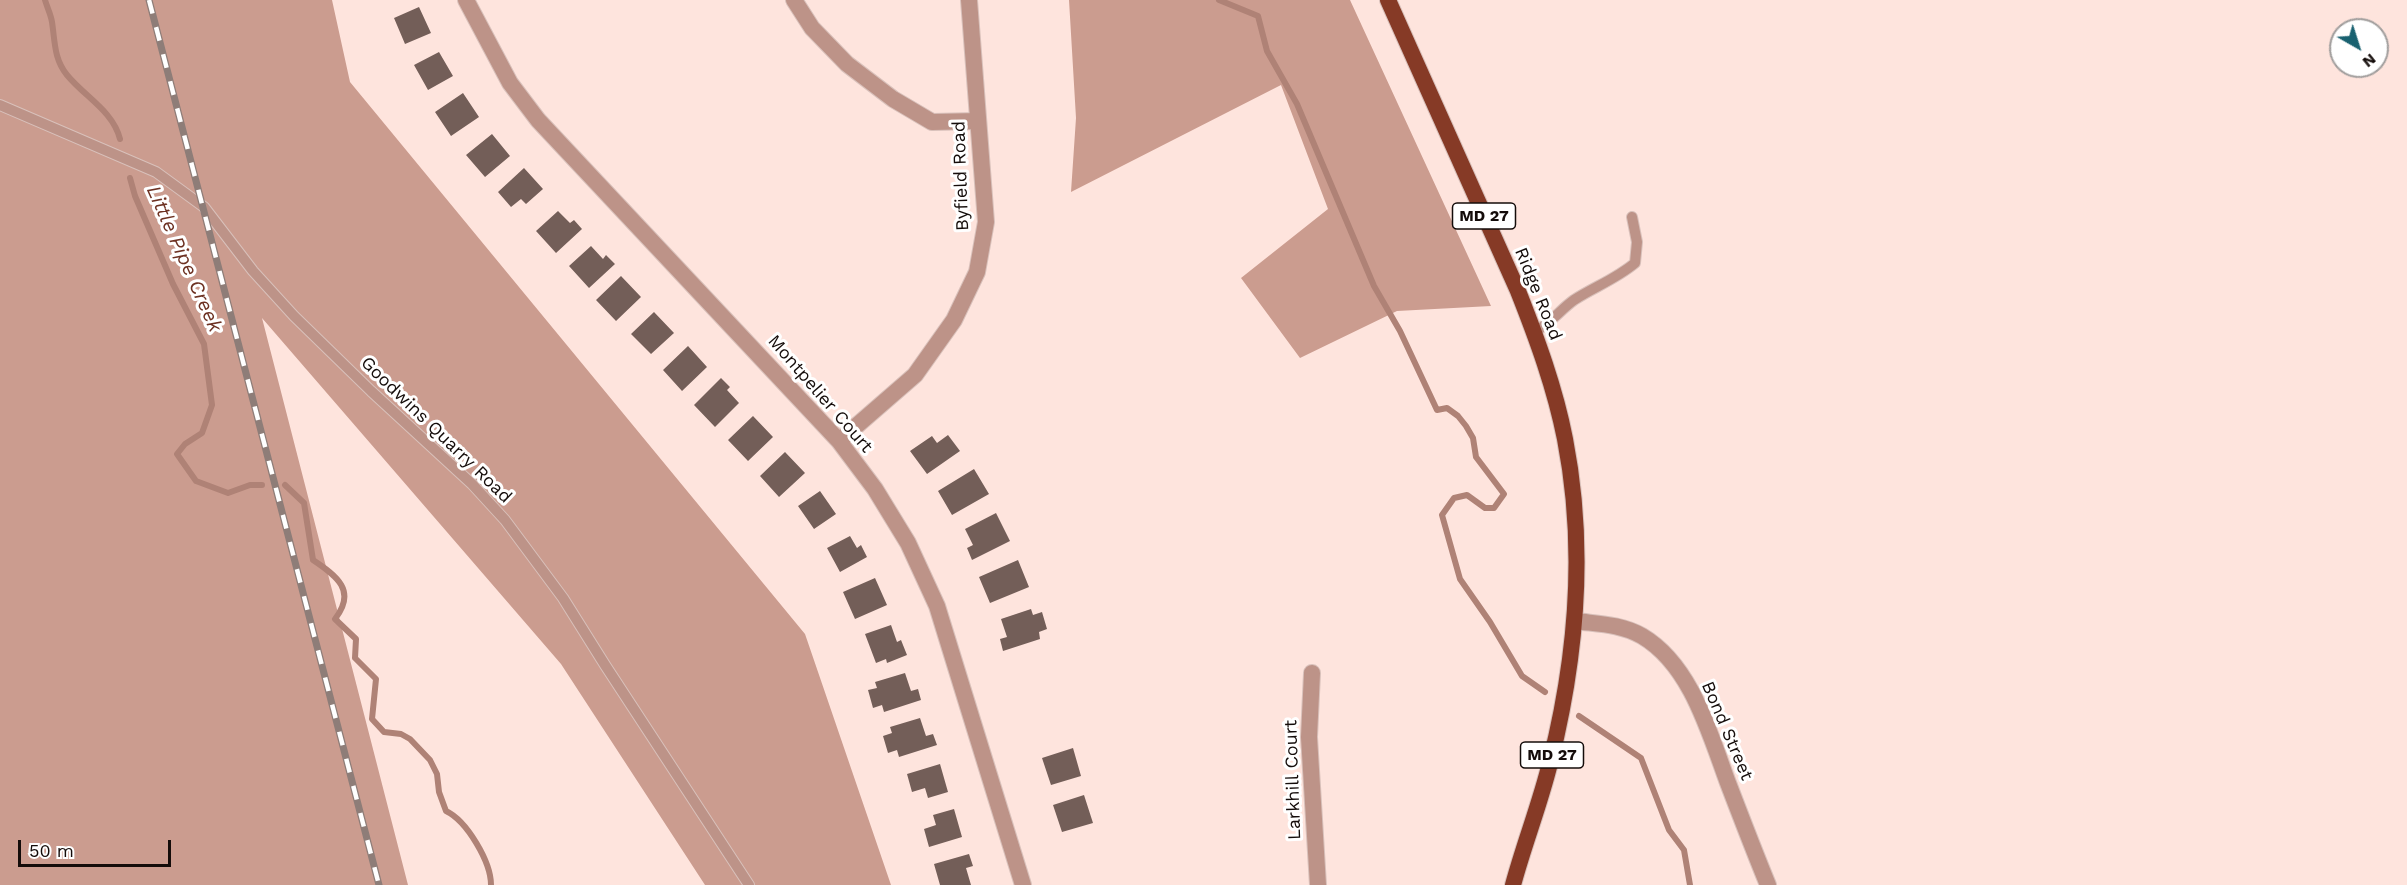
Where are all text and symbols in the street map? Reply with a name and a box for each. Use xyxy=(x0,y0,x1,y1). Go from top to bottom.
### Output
north arrow xyxy=(2329,18,2389,78)
text: N xyxy=(2359,50,2380,72)
street label: Byfield Road xyxy=(948,121,974,231)
water label: Little Pipe Creek xyxy=(141,182,227,336)
road number: MD 27 xyxy=(1452,203,1516,229)
street label: Ridge Road xyxy=(1510,245,1566,343)
street label: Montpelier Court xyxy=(763,331,877,457)
street label: Goodwins Quarry Road xyxy=(356,352,516,508)
street label: Bond Street xyxy=(1696,678,1758,784)
street label: Larkhill Court xyxy=(1280,720,1306,840)
road number: MD 27 xyxy=(1520,742,1584,768)
scale bar xyxy=(21,828,174,866)
text: 50 m xyxy=(29,840,74,861)

